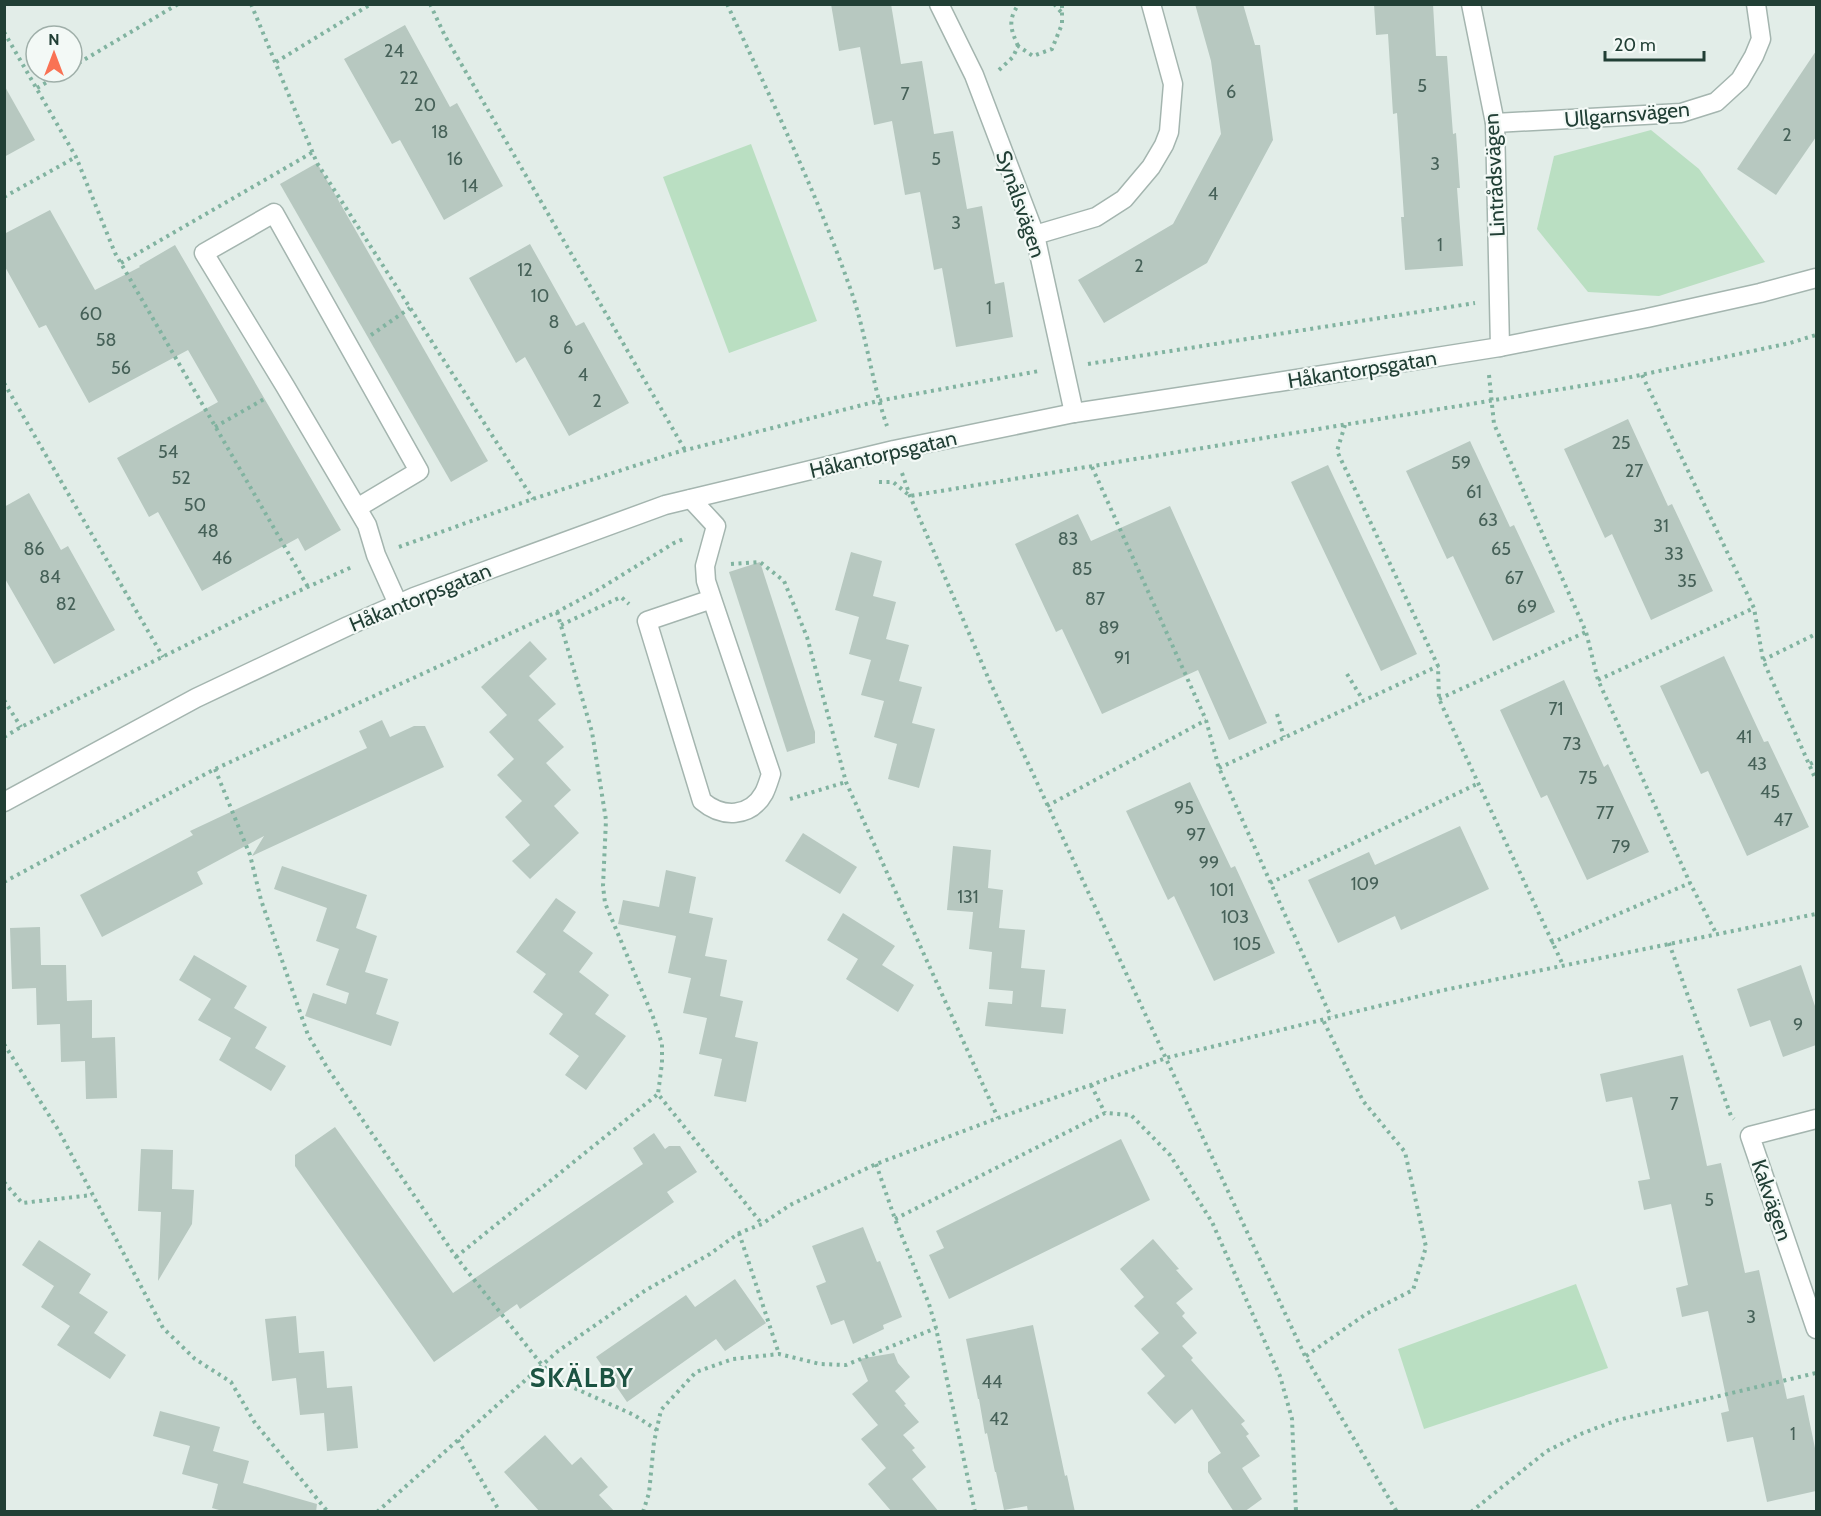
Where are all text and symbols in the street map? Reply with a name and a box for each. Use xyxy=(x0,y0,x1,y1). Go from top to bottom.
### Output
north arrow xyxy=(24,24,84,84)
scale bar xyxy=(1605,24,1704,62)
text: N xyxy=(48,30,60,49)
text: 20 m xyxy=(1614,34,1656,56)
house number: 24 xyxy=(384,40,404,62)
house number: 22 xyxy=(400,67,418,89)
house number: 5 xyxy=(1417,75,1427,97)
house number: 6 xyxy=(1226,81,1236,103)
house number: 7 xyxy=(900,83,910,105)
house number: 20 xyxy=(414,94,436,116)
street label: Ullgarnsvägen xyxy=(1563,96,1691,132)
street label: Lintrådsvägen xyxy=(1478,113,1510,237)
house number: 18 xyxy=(432,121,448,143)
house number: 2 xyxy=(1782,124,1792,146)
street label: Synålsvägen xyxy=(991,147,1051,261)
house number: 16 xyxy=(447,148,463,170)
house number: 5 xyxy=(931,148,941,170)
house number: 3 xyxy=(1430,153,1440,175)
house number: 14 xyxy=(462,175,478,197)
house number: 4 xyxy=(1208,183,1218,205)
house number: 3 xyxy=(951,212,961,234)
house number: 1 xyxy=(1437,234,1443,256)
house number: 2 xyxy=(1134,255,1144,277)
house number: 12 xyxy=(517,259,533,281)
house number: 10 xyxy=(531,285,549,307)
house number: 1 xyxy=(986,297,992,319)
house number: 60 xyxy=(80,303,102,325)
house number: 8 xyxy=(549,311,559,333)
house number: 58 xyxy=(96,329,116,351)
house number: 6 xyxy=(563,337,573,359)
street label: Håkantorpsgatan xyxy=(1286,345,1438,393)
house number: 56 xyxy=(111,357,131,379)
house number: 4 xyxy=(578,364,588,386)
house number: 2 xyxy=(592,390,602,412)
street label: Håkantorpsgatan xyxy=(807,425,959,483)
house number: 25 xyxy=(1611,432,1631,454)
house number: 54 xyxy=(158,441,178,463)
house number: 59 xyxy=(1451,452,1471,474)
house number: 27 xyxy=(1625,460,1643,482)
house number: 52 xyxy=(171,467,191,489)
house number: 61 xyxy=(1466,481,1482,503)
house number: 50 xyxy=(184,494,206,516)
house number: 63 xyxy=(1478,509,1498,531)
house number: 31 xyxy=(1653,515,1669,537)
house number: 48 xyxy=(197,520,219,542)
house number: 83 xyxy=(1058,528,1078,550)
house number: 86 xyxy=(23,538,45,560)
house number: 65 xyxy=(1491,538,1511,560)
house number: 33 xyxy=(1664,543,1684,565)
house number: 46 xyxy=(212,547,232,569)
street label: Håkantorpsgatan xyxy=(346,557,494,637)
house number: 85 xyxy=(1072,558,1092,580)
house number: 84 xyxy=(39,566,61,588)
house number: 67 xyxy=(1504,567,1524,589)
house number: 35 xyxy=(1677,570,1697,592)
house number: 87 xyxy=(1085,588,1105,610)
house number: 82 xyxy=(56,593,76,615)
house number: 69 xyxy=(1517,596,1537,618)
house number: 89 xyxy=(1098,617,1120,639)
house number: 91 xyxy=(1114,647,1130,669)
house number: 71 xyxy=(1549,698,1563,720)
house number: 41 xyxy=(1736,726,1752,748)
house number: 73 xyxy=(1563,733,1581,755)
house number: 43 xyxy=(1747,753,1767,775)
house number: 75 xyxy=(1579,767,1597,789)
house number: 45 xyxy=(1760,781,1780,803)
house number: 95 xyxy=(1174,797,1194,819)
house number: 77 xyxy=(1596,802,1614,824)
house number: 47 xyxy=(1773,809,1793,831)
house number: 97 xyxy=(1186,824,1206,846)
house number: 79 xyxy=(1611,836,1631,858)
house number: 99 xyxy=(1199,852,1219,874)
house number: 109 xyxy=(1351,873,1379,895)
house number: 101 xyxy=(1210,879,1234,901)
house number: 131 xyxy=(957,886,979,908)
house number: 103 xyxy=(1221,906,1249,928)
house number: 105 xyxy=(1233,933,1261,955)
house number: 9 xyxy=(1793,1014,1803,1036)
house number: 7 xyxy=(1669,1093,1679,1115)
street label: Kakvägen xyxy=(1746,1156,1798,1244)
house number: 5 xyxy=(1704,1189,1714,1211)
house number: 3 xyxy=(1746,1306,1756,1328)
district label: SKÄLBY xyxy=(530,1361,634,1394)
house number: 44 xyxy=(982,1371,1002,1393)
house number: 42 xyxy=(989,1408,1009,1430)
house number: 1 xyxy=(1790,1423,1796,1445)

